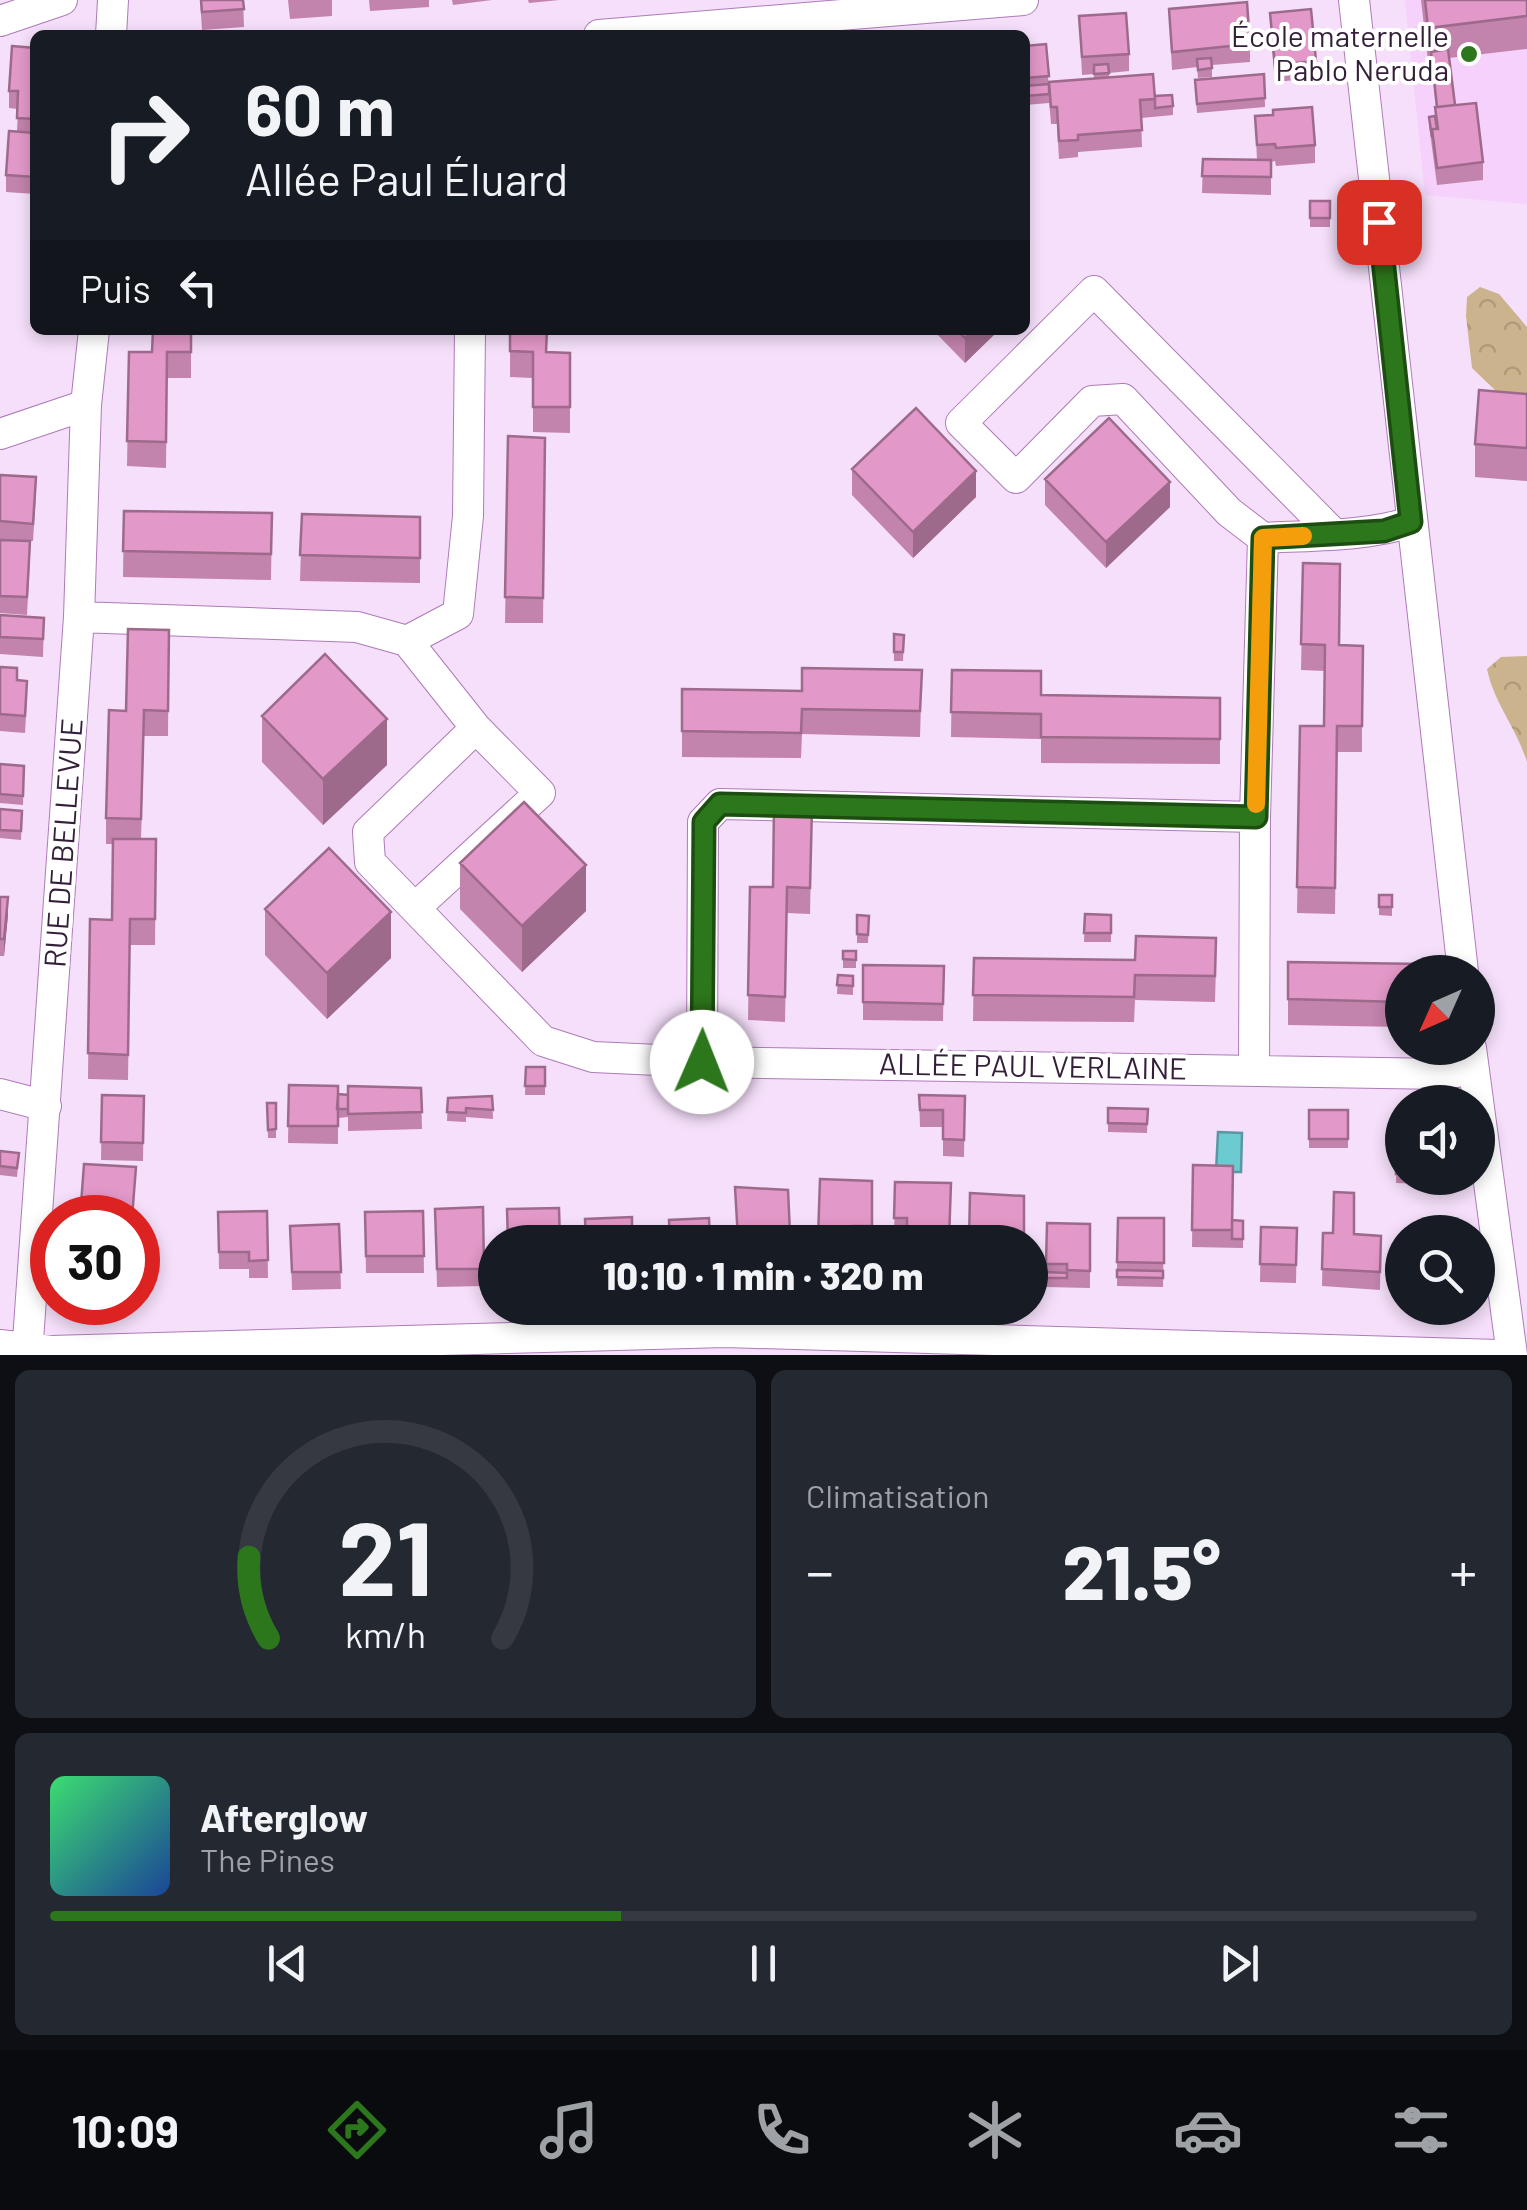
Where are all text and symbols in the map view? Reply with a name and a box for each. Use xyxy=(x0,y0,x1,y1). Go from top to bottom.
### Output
place label: École maternelle Pablo Neruda xyxy=(1231,17,1449,87)
marker: École maternelle Pablo Neruda xyxy=(1458,43,1480,65)
text: 60 m xyxy=(245,66,395,150)
icon: right xyxy=(80,70,210,200)
text: Allée Paul Éluard xyxy=(245,151,568,205)
pin xyxy=(1337,180,1422,265)
icon: arrive xyxy=(1352,195,1407,250)
icon: left xyxy=(171,260,226,315)
text: Puis xyxy=(80,265,151,311)
street label: RUE DE BELLEVUE xyxy=(35,717,89,969)
north arrow xyxy=(1385,955,1495,1065)
map controls xyxy=(1385,955,1495,1325)
position arrow xyxy=(650,1010,754,1114)
street label: ALLÉE PAUL VERLAINE xyxy=(879,1044,1187,1086)
button: sound xyxy=(1385,1085,1495,1195)
speed limit sign: 30 xyxy=(30,1195,160,1325)
button: search xyxy=(1385,1215,1495,1325)
text: 10:10 · 1 min · 320 m xyxy=(603,1252,923,1298)
text: Climatisation xyxy=(806,1476,990,1514)
text: 21 xyxy=(338,1492,433,1617)
text: 21.5° xyxy=(1062,1525,1221,1615)
text: − xyxy=(806,1537,834,1603)
text: + xyxy=(1449,1537,1477,1603)
text: km/h xyxy=(345,1612,426,1655)
text: Afterglow xyxy=(200,1794,368,1840)
text: The Pines xyxy=(200,1840,335,1878)
icon: previous xyxy=(260,1936,315,1991)
icon: pause xyxy=(736,1936,791,1991)
icon: next xyxy=(1212,1936,1267,1991)
icon: directions xyxy=(322,2095,392,2165)
icon: music xyxy=(534,2095,604,2165)
icon: phone xyxy=(747,2095,817,2165)
icon: climate xyxy=(960,2095,1030,2165)
icon: car xyxy=(1173,2095,1243,2165)
icon: filters xyxy=(1386,2095,1456,2165)
text: 10:09 xyxy=(71,2103,179,2157)

